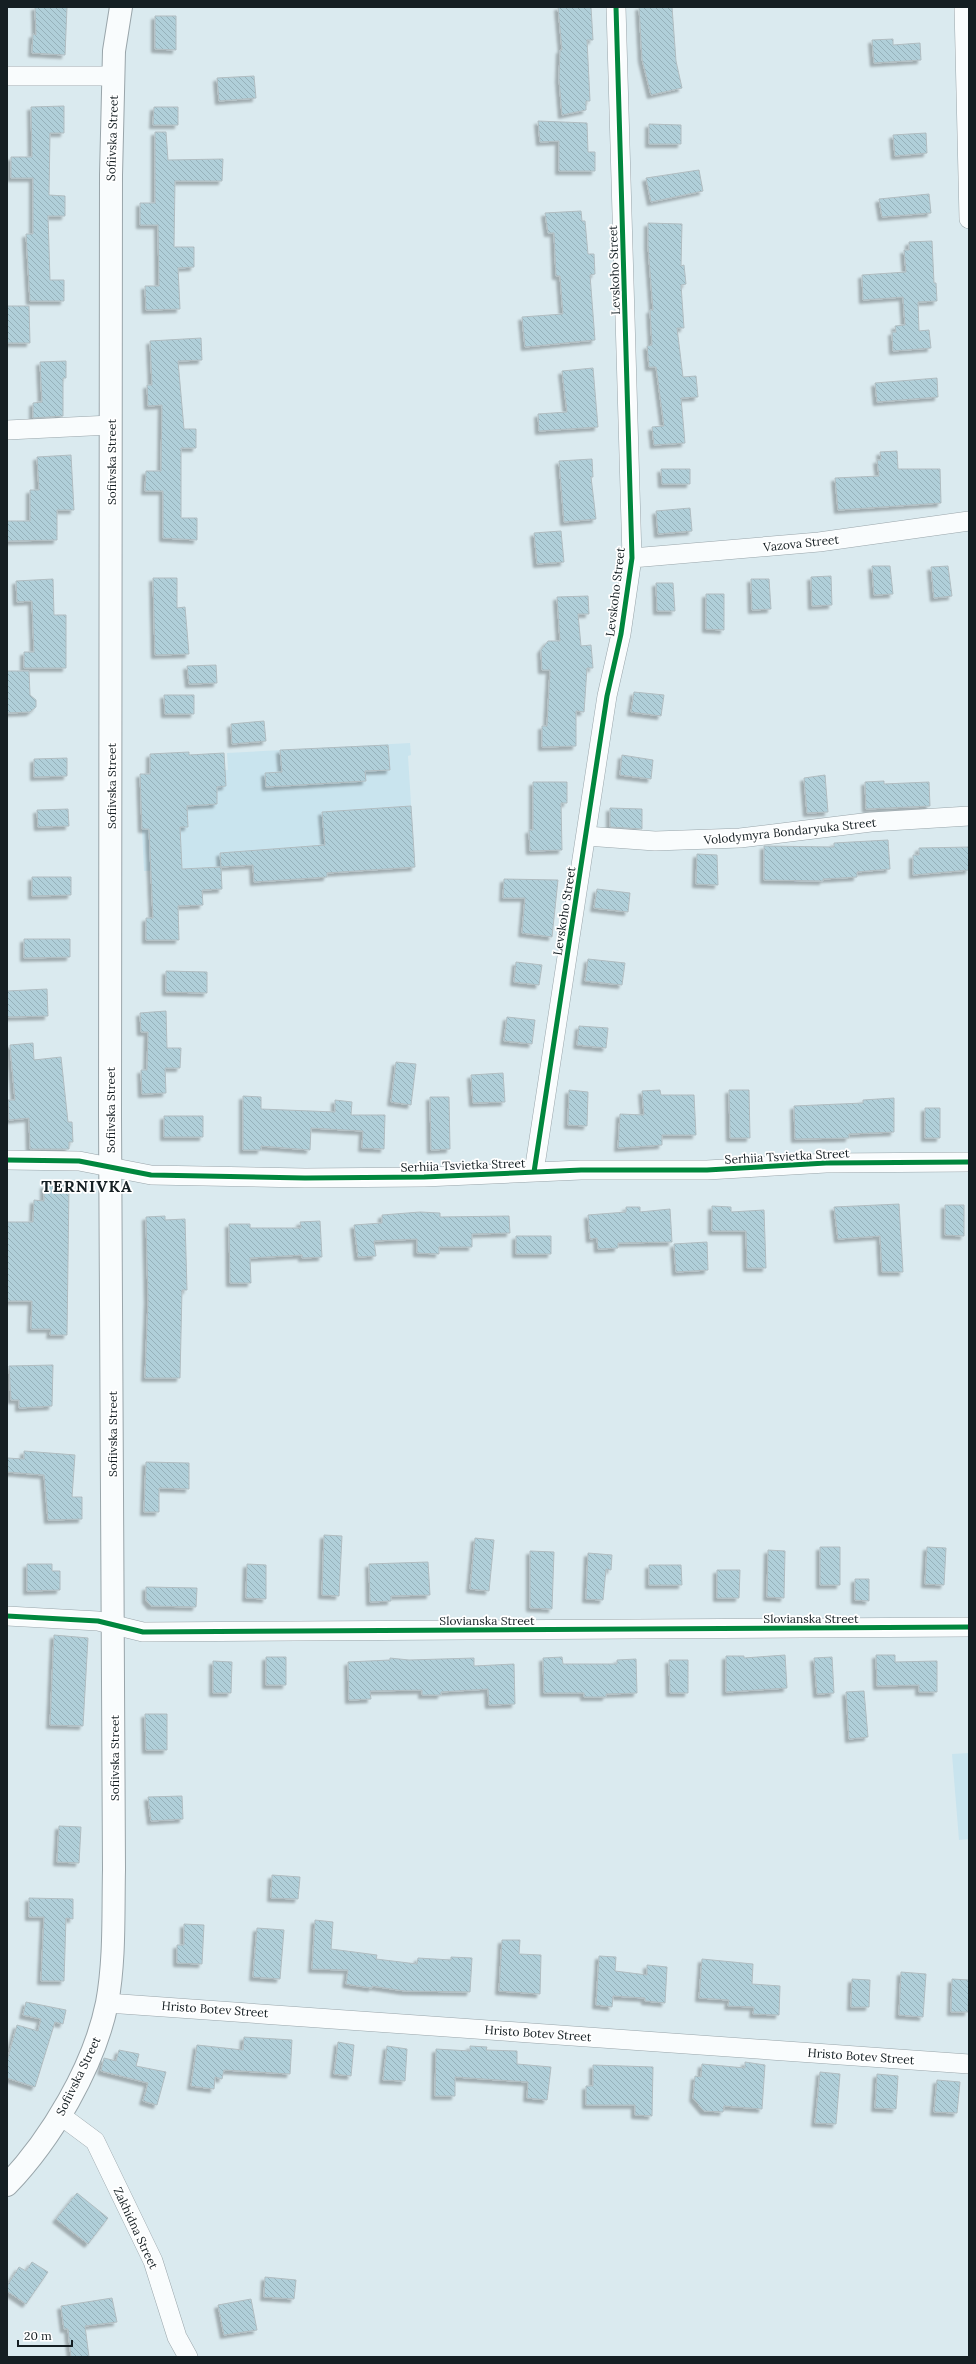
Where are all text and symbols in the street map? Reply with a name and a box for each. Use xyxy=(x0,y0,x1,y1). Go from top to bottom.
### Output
street label: Sofiivska Street xyxy=(103,94,121,181)
street label: Levskoho Street xyxy=(605,225,623,315)
street label: Sofiivska Street xyxy=(104,419,119,505)
street label: Vazova Street xyxy=(761,532,840,555)
street label: Levskoho Street xyxy=(602,546,628,637)
street label: Sofiivska Street xyxy=(104,743,119,829)
street label: Volodymyra Bondaryuka Street xyxy=(702,814,877,848)
street label: Levskoho Street xyxy=(550,865,578,957)
street label: Sofiivska Street xyxy=(103,1067,118,1153)
street label: Serhiia Tsvietka Street xyxy=(724,1145,850,1167)
street label: Serhiia Tsvietka Street xyxy=(400,1155,526,1175)
district label: TERNIVKA xyxy=(41,1176,133,1196)
street label: Sofiivska Street xyxy=(105,1391,120,1477)
street label: Slovianska Street xyxy=(763,1611,859,1626)
street label: Slovianska Street xyxy=(439,1613,535,1628)
street label: Sofiivska Street xyxy=(107,1715,122,1801)
street label: Hristo Botev Street xyxy=(161,1998,269,2020)
street label: Hristo Botev Street xyxy=(484,2022,592,2044)
street label: Sofiivska Street xyxy=(52,2034,104,2118)
street label: Hristo Botev Street xyxy=(807,2045,915,2067)
street label: Zakhidna Street xyxy=(111,2185,162,2272)
scale bar xyxy=(18,2322,72,2348)
text: 20 m xyxy=(24,2328,52,2343)

